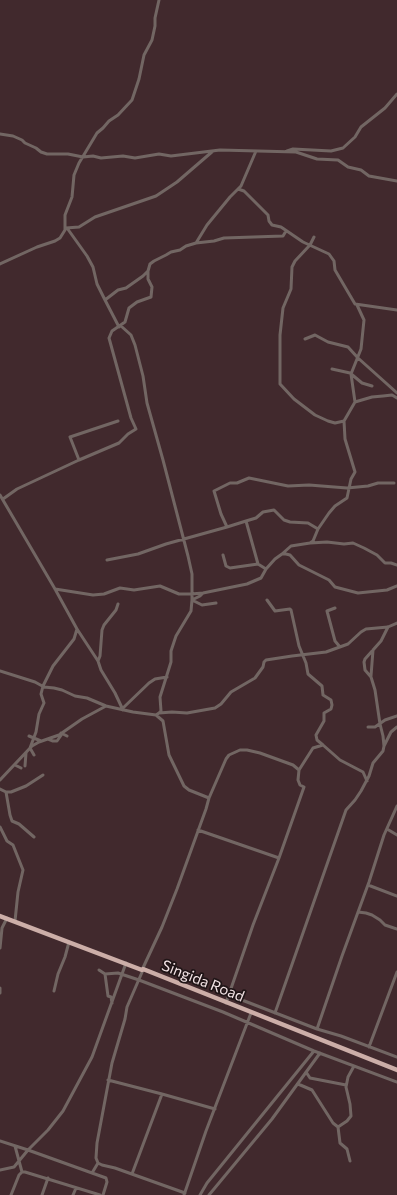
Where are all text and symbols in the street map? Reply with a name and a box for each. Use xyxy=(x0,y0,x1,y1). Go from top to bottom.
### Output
street label: Singida Road xyxy=(159,956,247,1006)

